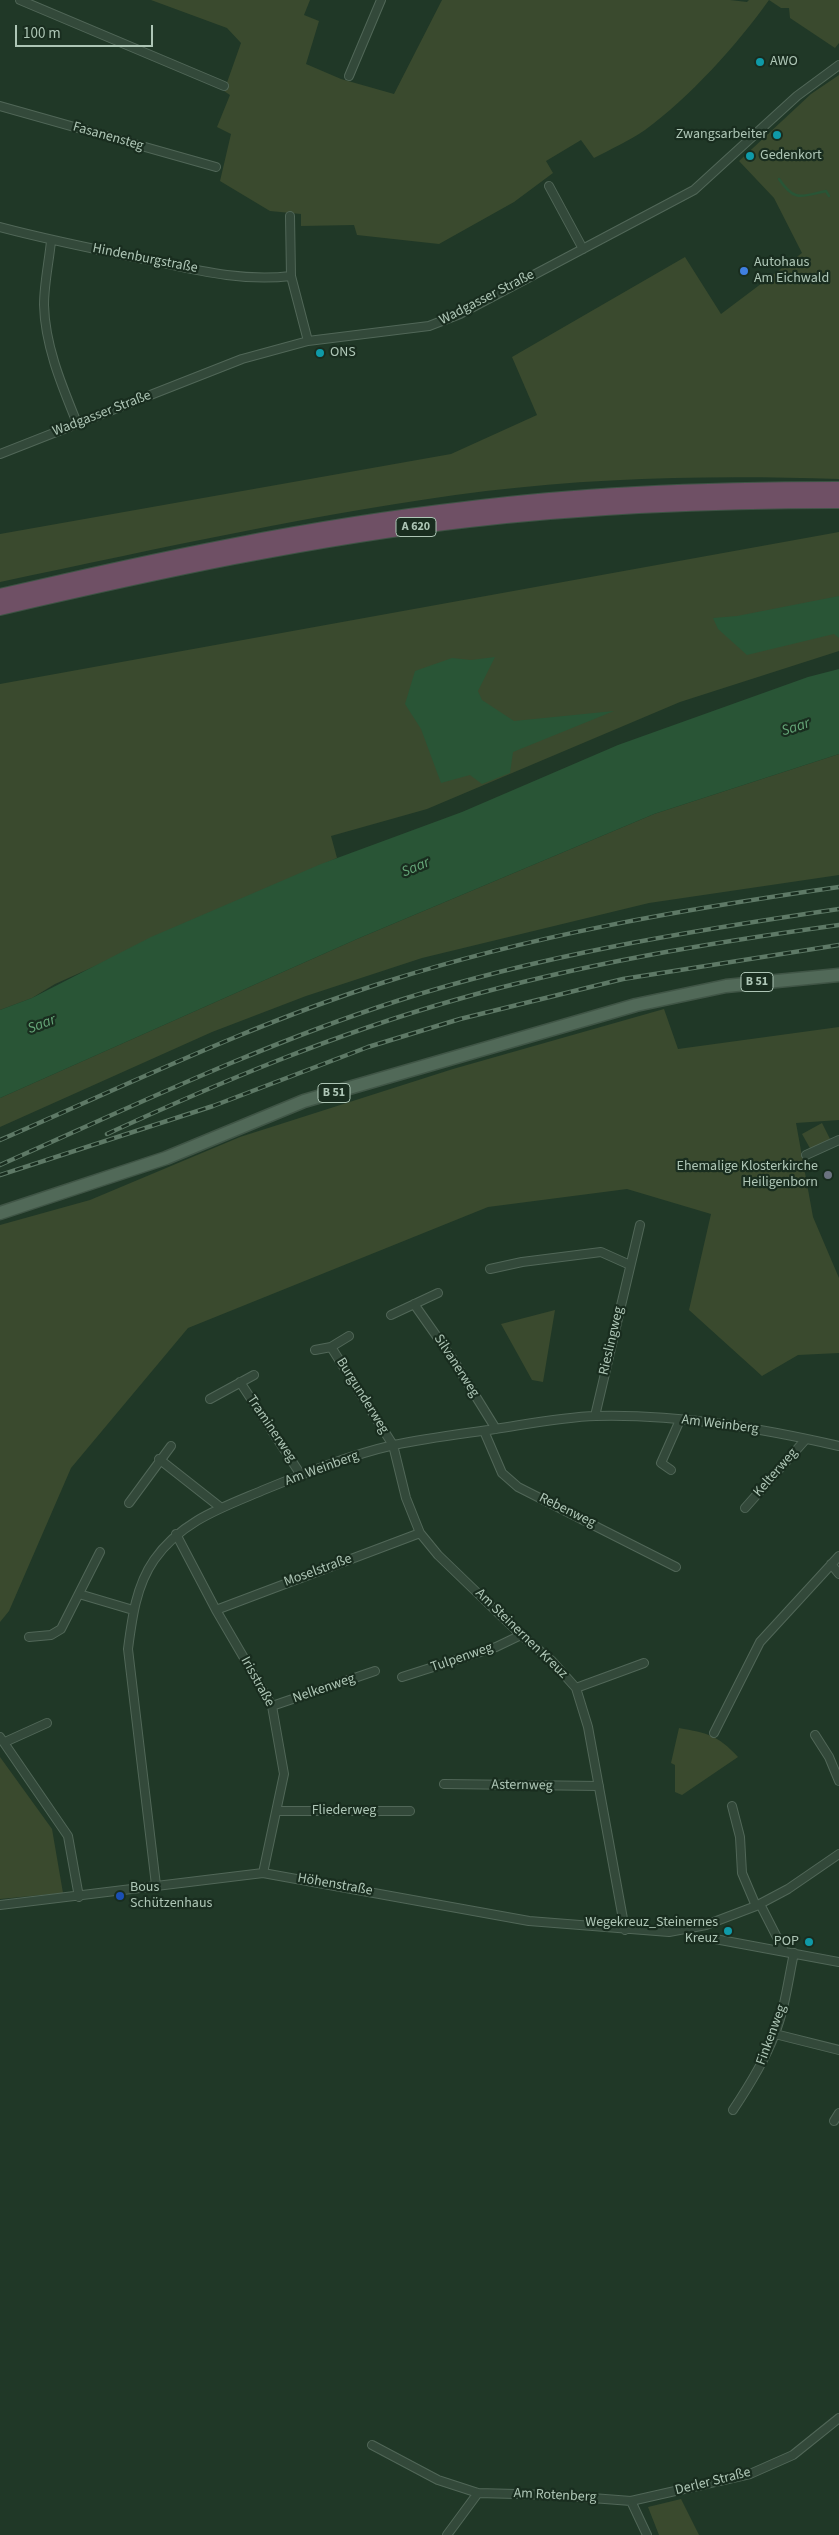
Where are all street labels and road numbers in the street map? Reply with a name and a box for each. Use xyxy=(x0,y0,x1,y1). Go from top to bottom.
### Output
street label: Fasanensteg xyxy=(71,119,145,155)
street label: Hindenburgstraße xyxy=(91,241,199,277)
street label: Wadgasser Straße xyxy=(437,267,537,329)
street label: Wadgasser Straße xyxy=(50,387,154,441)
road number: A 620 xyxy=(396,518,436,536)
road number: B 51 xyxy=(741,972,773,992)
road number: B 51 xyxy=(318,1084,350,1102)
street label: Rieslingweg xyxy=(596,1305,628,1377)
street label: Silvanerweg xyxy=(430,1331,482,1401)
street label: Burgunderweg xyxy=(332,1355,392,1437)
street label: Traminerweg xyxy=(242,1392,300,1466)
street label: Am Weinberg xyxy=(681,1412,759,1438)
street label: Kelterweg xyxy=(750,1445,802,1501)
street label: Am Weinberg xyxy=(283,1448,361,1490)
street label: Rebenweg xyxy=(536,1490,598,1532)
street label: Moselstraße xyxy=(282,1551,354,1591)
street label: Am Steinernen Kreuz xyxy=(471,1586,571,1682)
street label: Tulpenweg xyxy=(429,1640,495,1676)
street label: Irisstraße xyxy=(236,1654,278,1710)
street label: Nelkenweg xyxy=(291,1671,357,1707)
street label: Asternweg xyxy=(491,1777,553,1795)
street label: Fliederweg xyxy=(312,1803,376,1819)
street label: Höhenstraße xyxy=(296,1870,374,1900)
street label: Finkenweg xyxy=(753,2002,791,2068)
street label: Derler Straße xyxy=(674,2465,752,2499)
street label: Am Rotenberg xyxy=(513,2485,597,2507)

